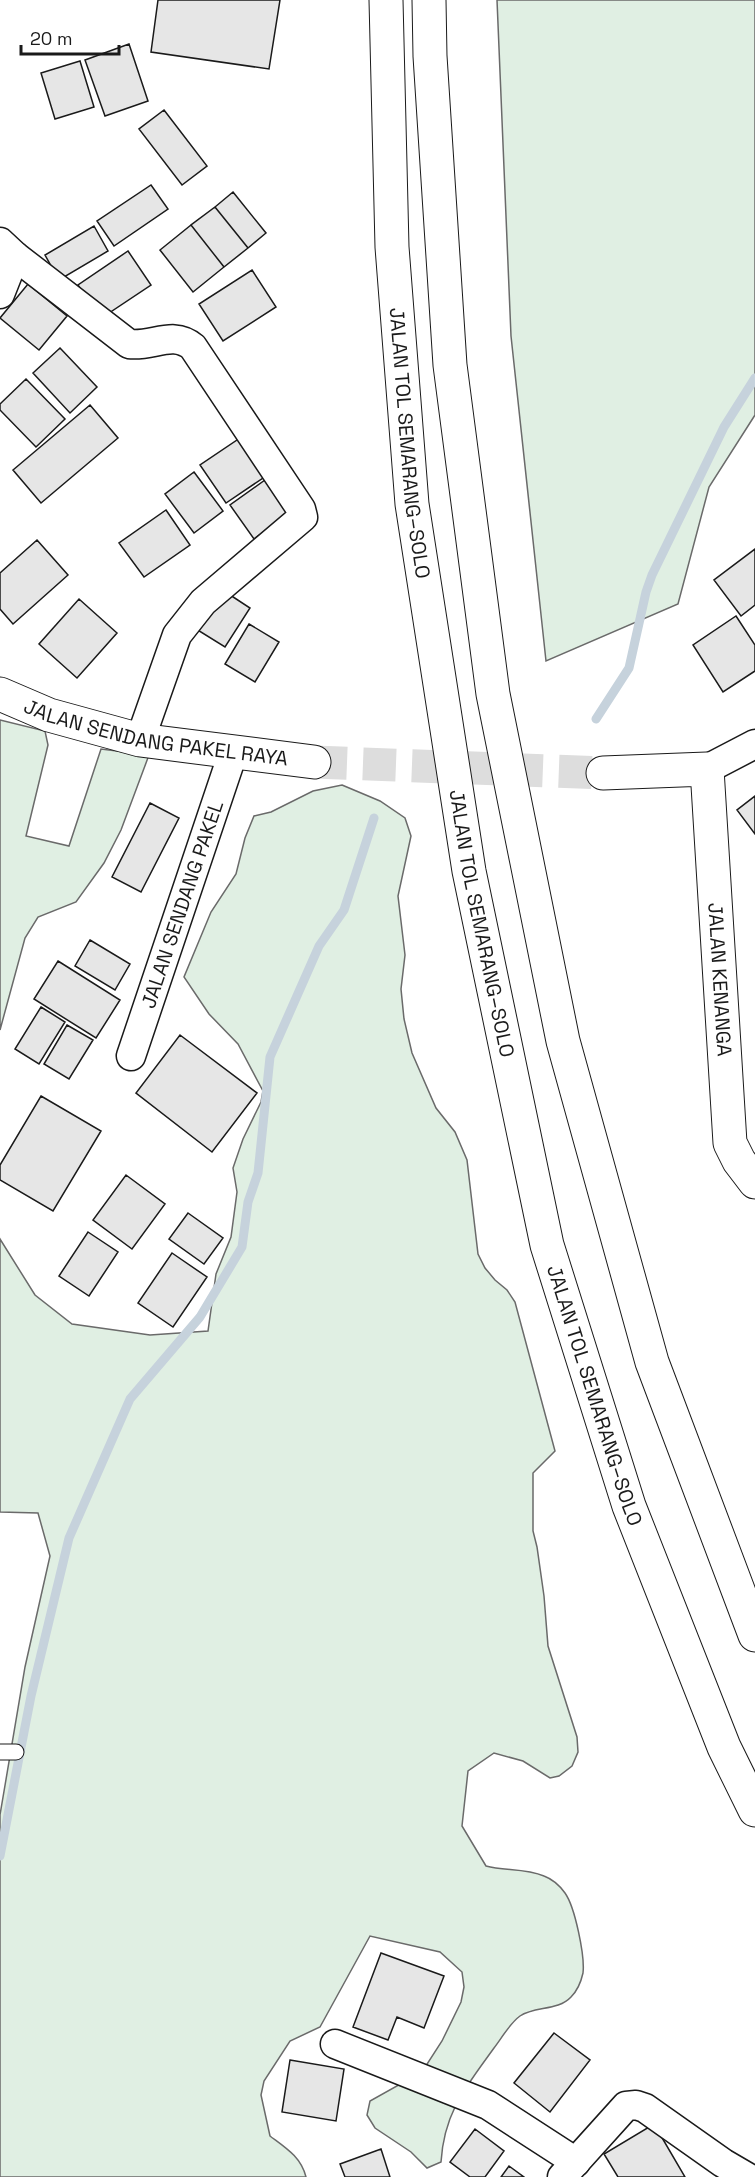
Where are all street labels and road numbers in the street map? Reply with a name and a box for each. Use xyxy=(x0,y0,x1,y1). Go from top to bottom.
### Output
street label: JALAN TOL SEMARANG–SOLO xyxy=(384,307,436,580)
street label: JALAN SENDANG PAKEL RAYA xyxy=(20,693,290,772)
street label: JALAN TOL SEMARANG–SOLO xyxy=(444,788,520,1060)
street label: JALAN SENDANG PAKEL xyxy=(135,797,229,1012)
street label: JALAN KENANGA xyxy=(702,902,738,1058)
street label: JALAN TOL SEMARANG–SOLO xyxy=(541,1262,649,1530)

